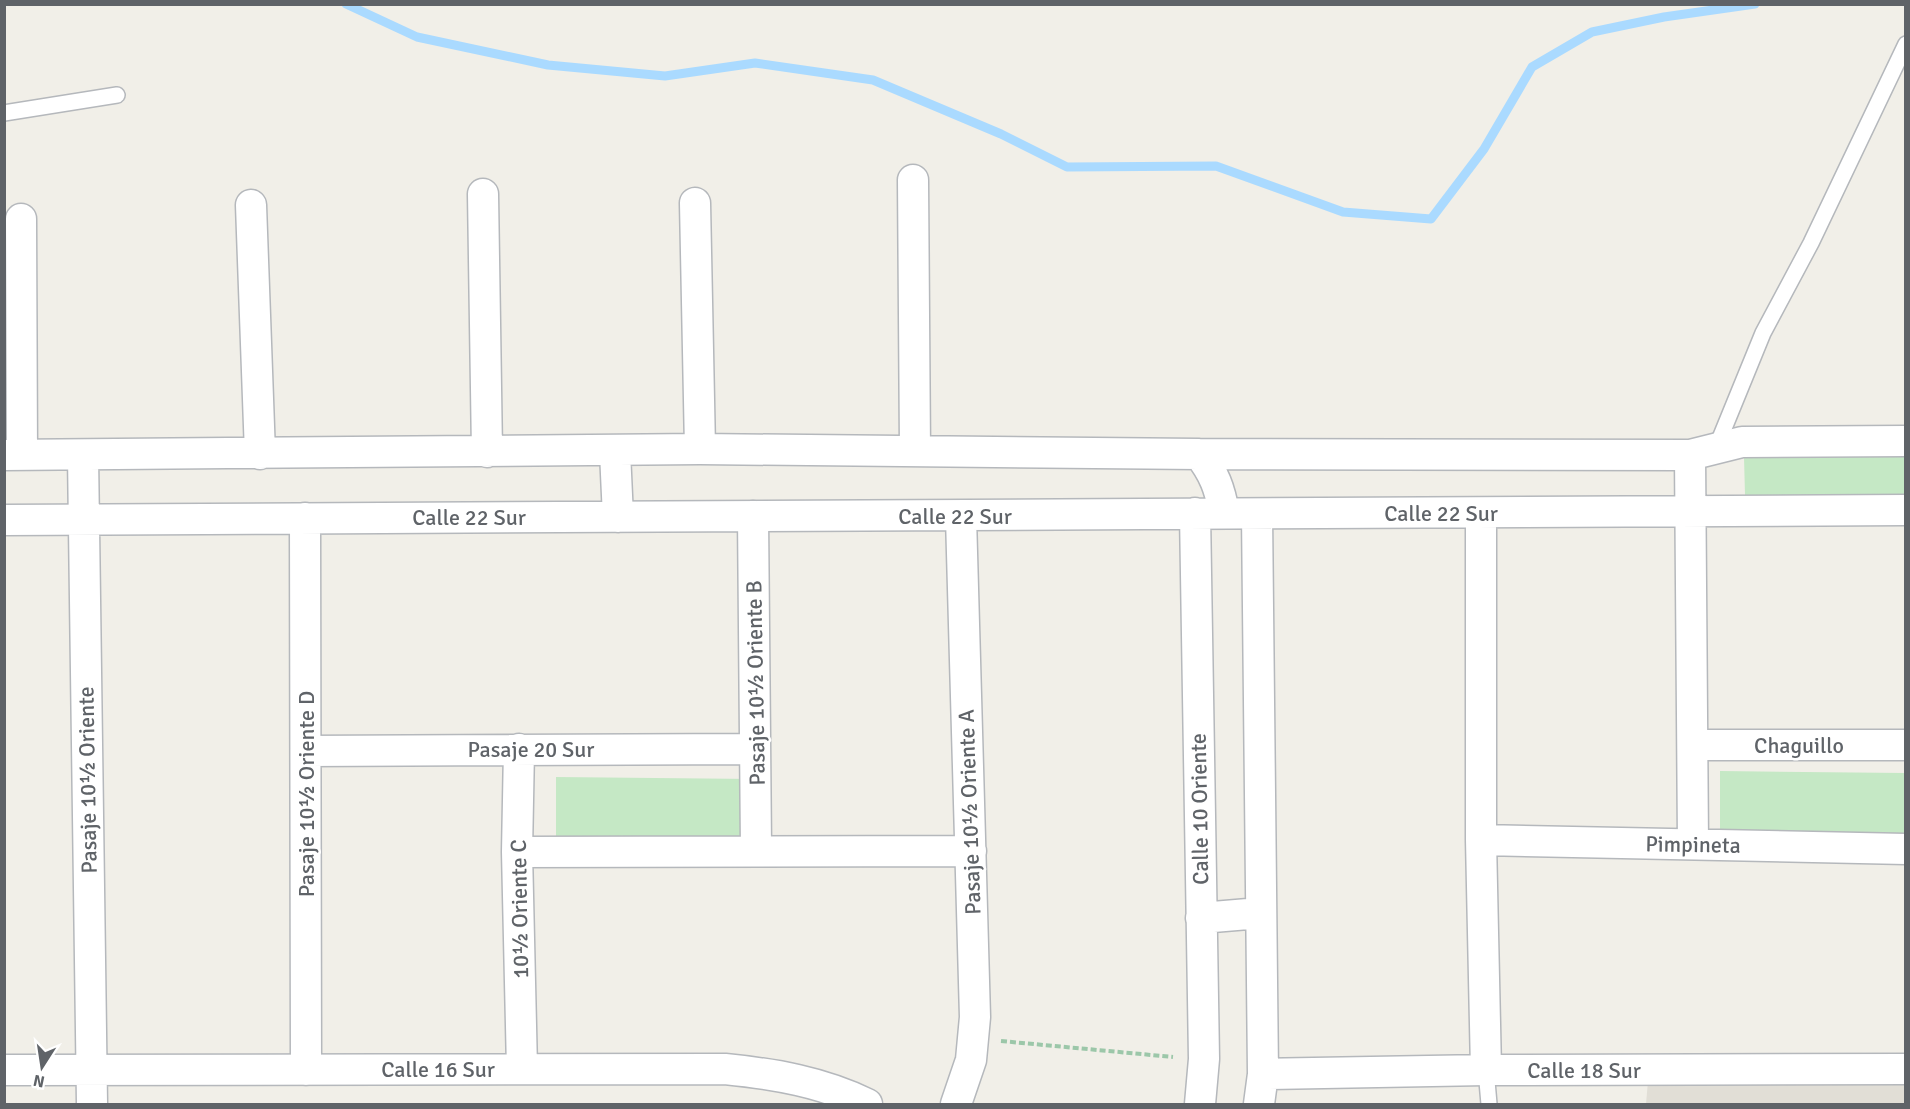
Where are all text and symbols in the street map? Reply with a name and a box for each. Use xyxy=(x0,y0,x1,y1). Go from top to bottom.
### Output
street label: Calle 22 Sur xyxy=(1384,500,1498,527)
street label: Calle 22 Sur xyxy=(898,503,1012,530)
street label: Calle 22 Sur xyxy=(412,504,526,531)
street label: Pasaje 10½ Oriente B xyxy=(740,580,771,786)
street label: Pasaje 10½ Oriente xyxy=(72,686,103,874)
street label: Pasaje 10½ Oriente D xyxy=(293,691,320,897)
street label: Pasaje 10½ Oriente A xyxy=(952,708,987,915)
street label: Chaguillo xyxy=(1754,732,1844,759)
street label: Calle 10 Oriente xyxy=(1185,733,1214,885)
street label: Pasaje 20 Sur xyxy=(468,736,594,763)
street label: Pimpineta xyxy=(1645,830,1741,859)
street label: 10½ Oriente C xyxy=(505,839,534,979)
north arrow xyxy=(12,1037,72,1097)
street label: Calle 16 Sur xyxy=(381,1056,495,1083)
street label: Calle 18 Sur xyxy=(1527,1057,1641,1084)
text: N xyxy=(32,1070,47,1092)

